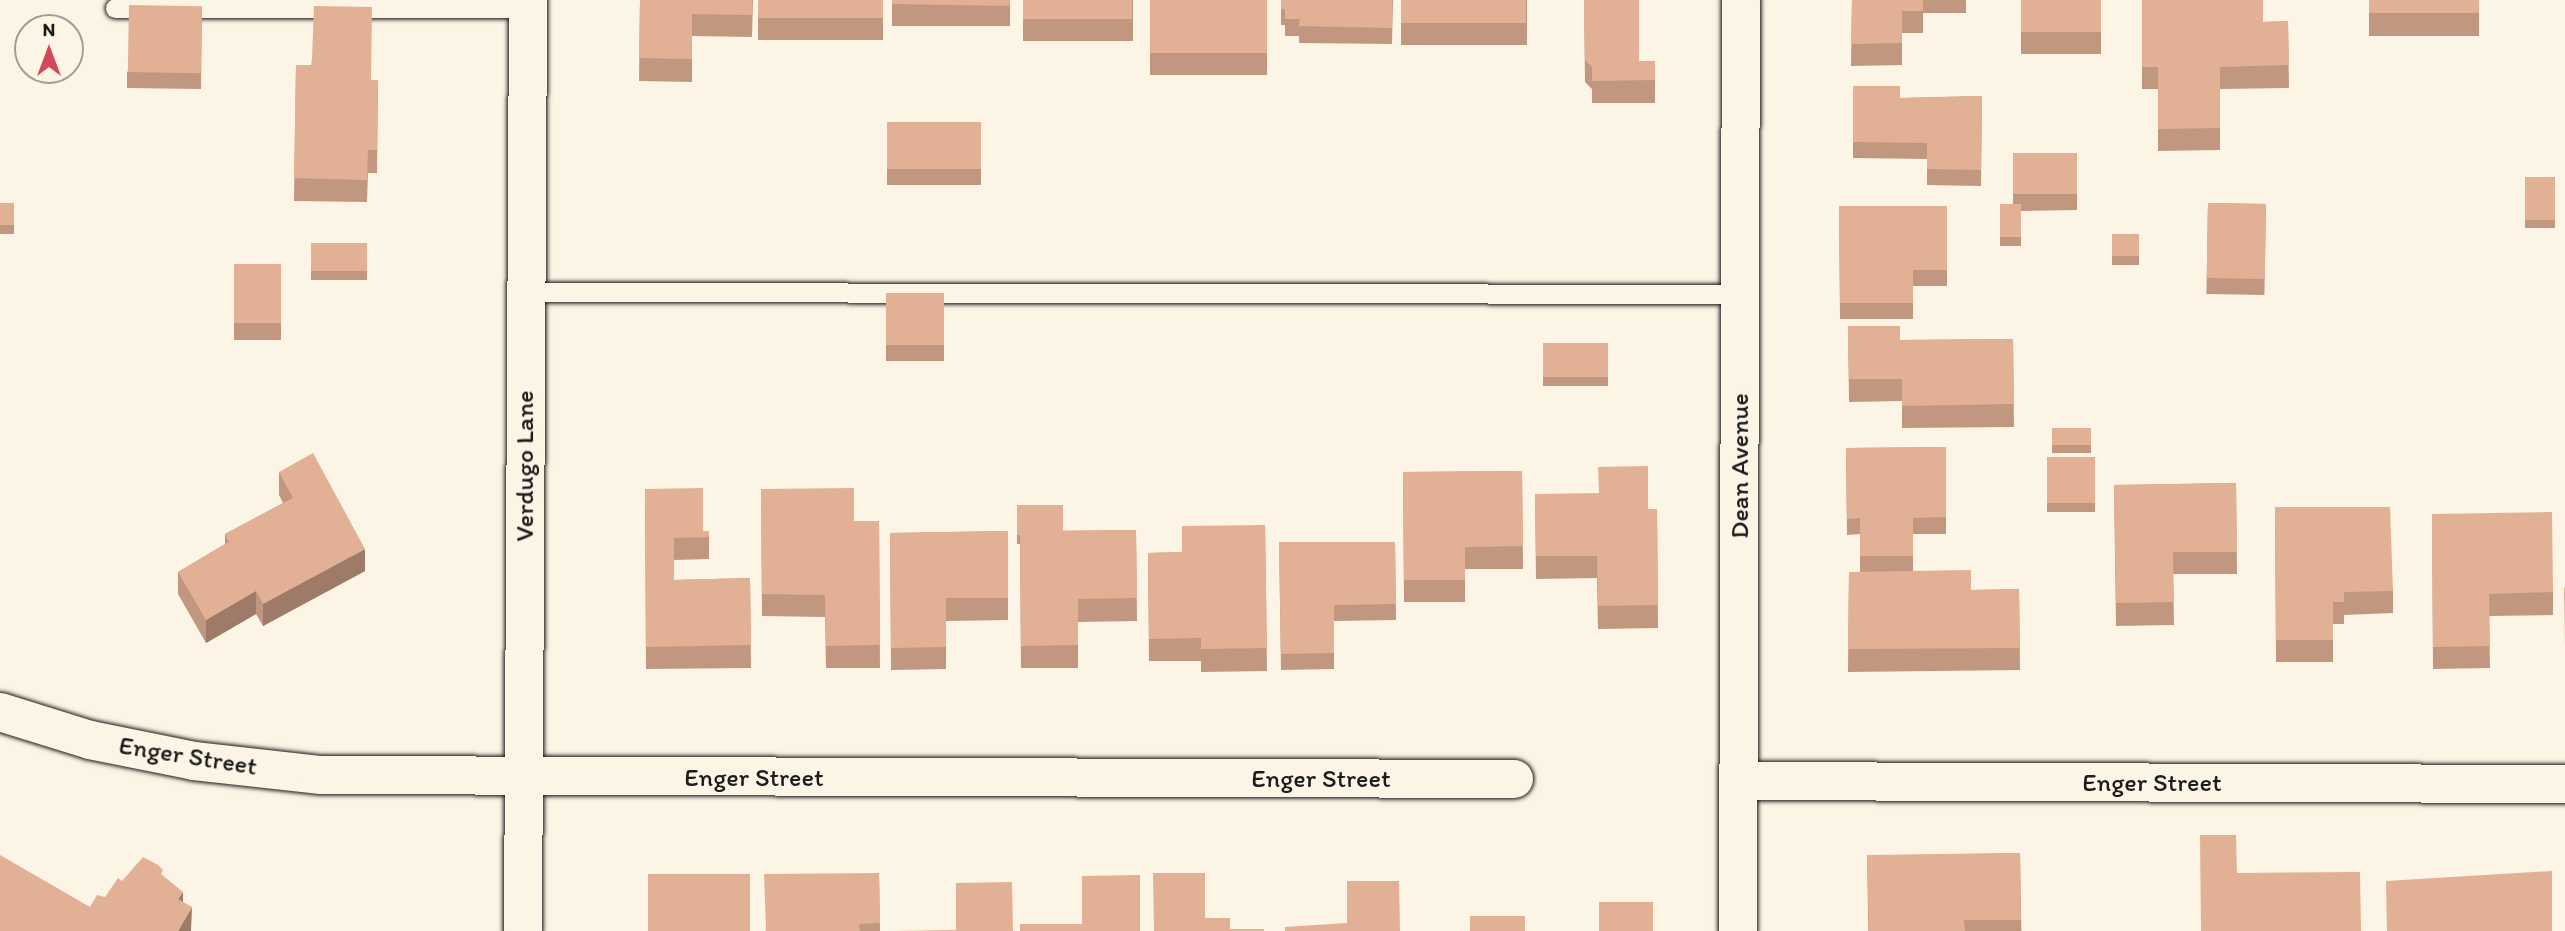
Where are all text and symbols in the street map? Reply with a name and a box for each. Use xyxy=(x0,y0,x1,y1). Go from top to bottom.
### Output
north arrow xyxy=(14,14,84,84)
text: N xyxy=(43,18,55,41)
street label: Verdugo Lane xyxy=(509,390,541,542)
street label: Dean Avenue xyxy=(1724,394,1756,538)
street label: Enger Street xyxy=(117,730,259,782)
street label: Enger Street xyxy=(684,762,824,794)
street label: Enger Street xyxy=(1251,763,1391,795)
street label: Enger Street xyxy=(2082,767,2222,799)

